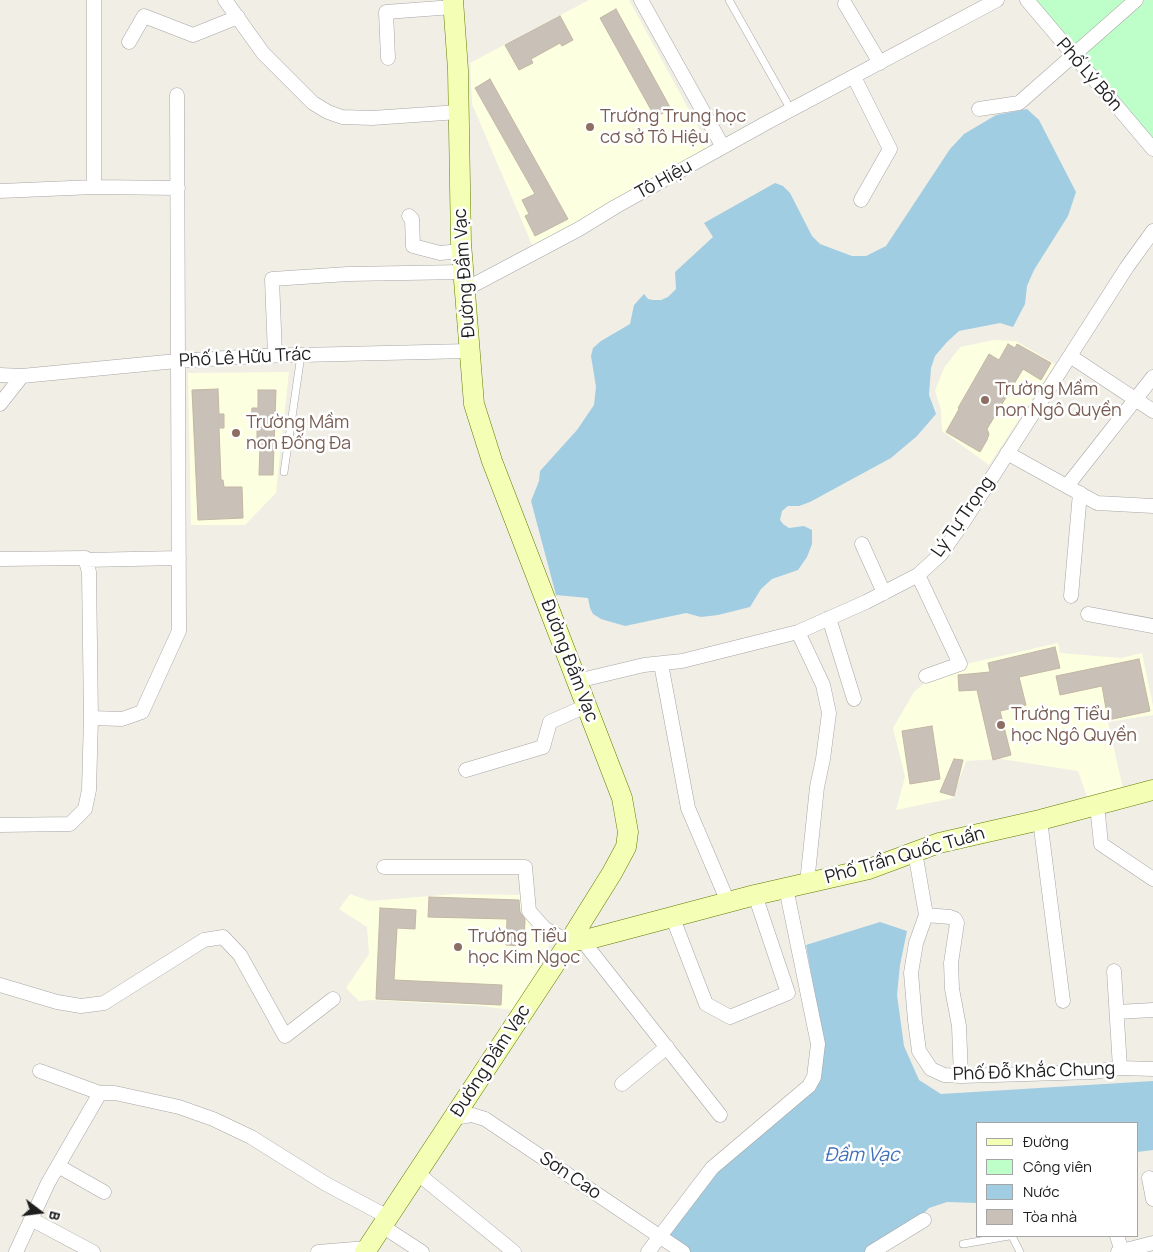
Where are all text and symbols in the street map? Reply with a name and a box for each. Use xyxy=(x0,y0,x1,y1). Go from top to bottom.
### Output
street label: Phố Lý Bôn xyxy=(1051,34,1127,116)
place label: Trường Trung học cơ sở Tô Hiệu xyxy=(600,106,746,148)
marker: Trường Trung học cơ sở Tô Hiệu xyxy=(584,121,596,133)
street label: Tô Hiệu xyxy=(632,156,696,204)
street label: Đường Đầm Vạc xyxy=(450,208,480,338)
street label: Phố Lê Hữu Trác xyxy=(178,344,312,372)
place label: Trường Mầm non Ngô Quyền xyxy=(995,379,1122,422)
marker: Trường Mầm non Ngô Quyền xyxy=(979,394,991,406)
place label: Trường Mầm non Đống Đa xyxy=(246,412,351,454)
marker: Trường Mầm non Đống Đa xyxy=(230,427,242,439)
street label: Lý Tự Trọng xyxy=(927,472,999,562)
street label: Đường Đầm Vạc xyxy=(536,597,602,725)
place label: Trường Tiểu học Ngô Quyền xyxy=(1011,704,1137,746)
marker: Trường Tiểu học Ngô Quyền xyxy=(995,719,1007,731)
street label: Phố Trần Quốc Tuấn xyxy=(823,823,987,889)
place label: Trường Tiểu học Kim Ngọc xyxy=(468,926,580,969)
marker: Trường Tiểu học Kim Ngọc xyxy=(452,941,464,953)
street label: Đường Đầm Vạc xyxy=(447,1001,535,1121)
street label: Phố Đỗ Khắc Chung xyxy=(952,1058,1116,1086)
legend xyxy=(976,1122,1138,1237)
text: Đường xyxy=(1023,1131,1069,1152)
water label: Đầm Vạc xyxy=(825,1145,899,1167)
street label: Sơn Cao xyxy=(535,1148,605,1204)
text: Công viên xyxy=(1023,1156,1092,1177)
text: Nước xyxy=(1023,1181,1060,1202)
north arrow xyxy=(15,1187,65,1237)
text: Tòa nhà xyxy=(1023,1206,1077,1227)
text: B xyxy=(45,1209,65,1223)

